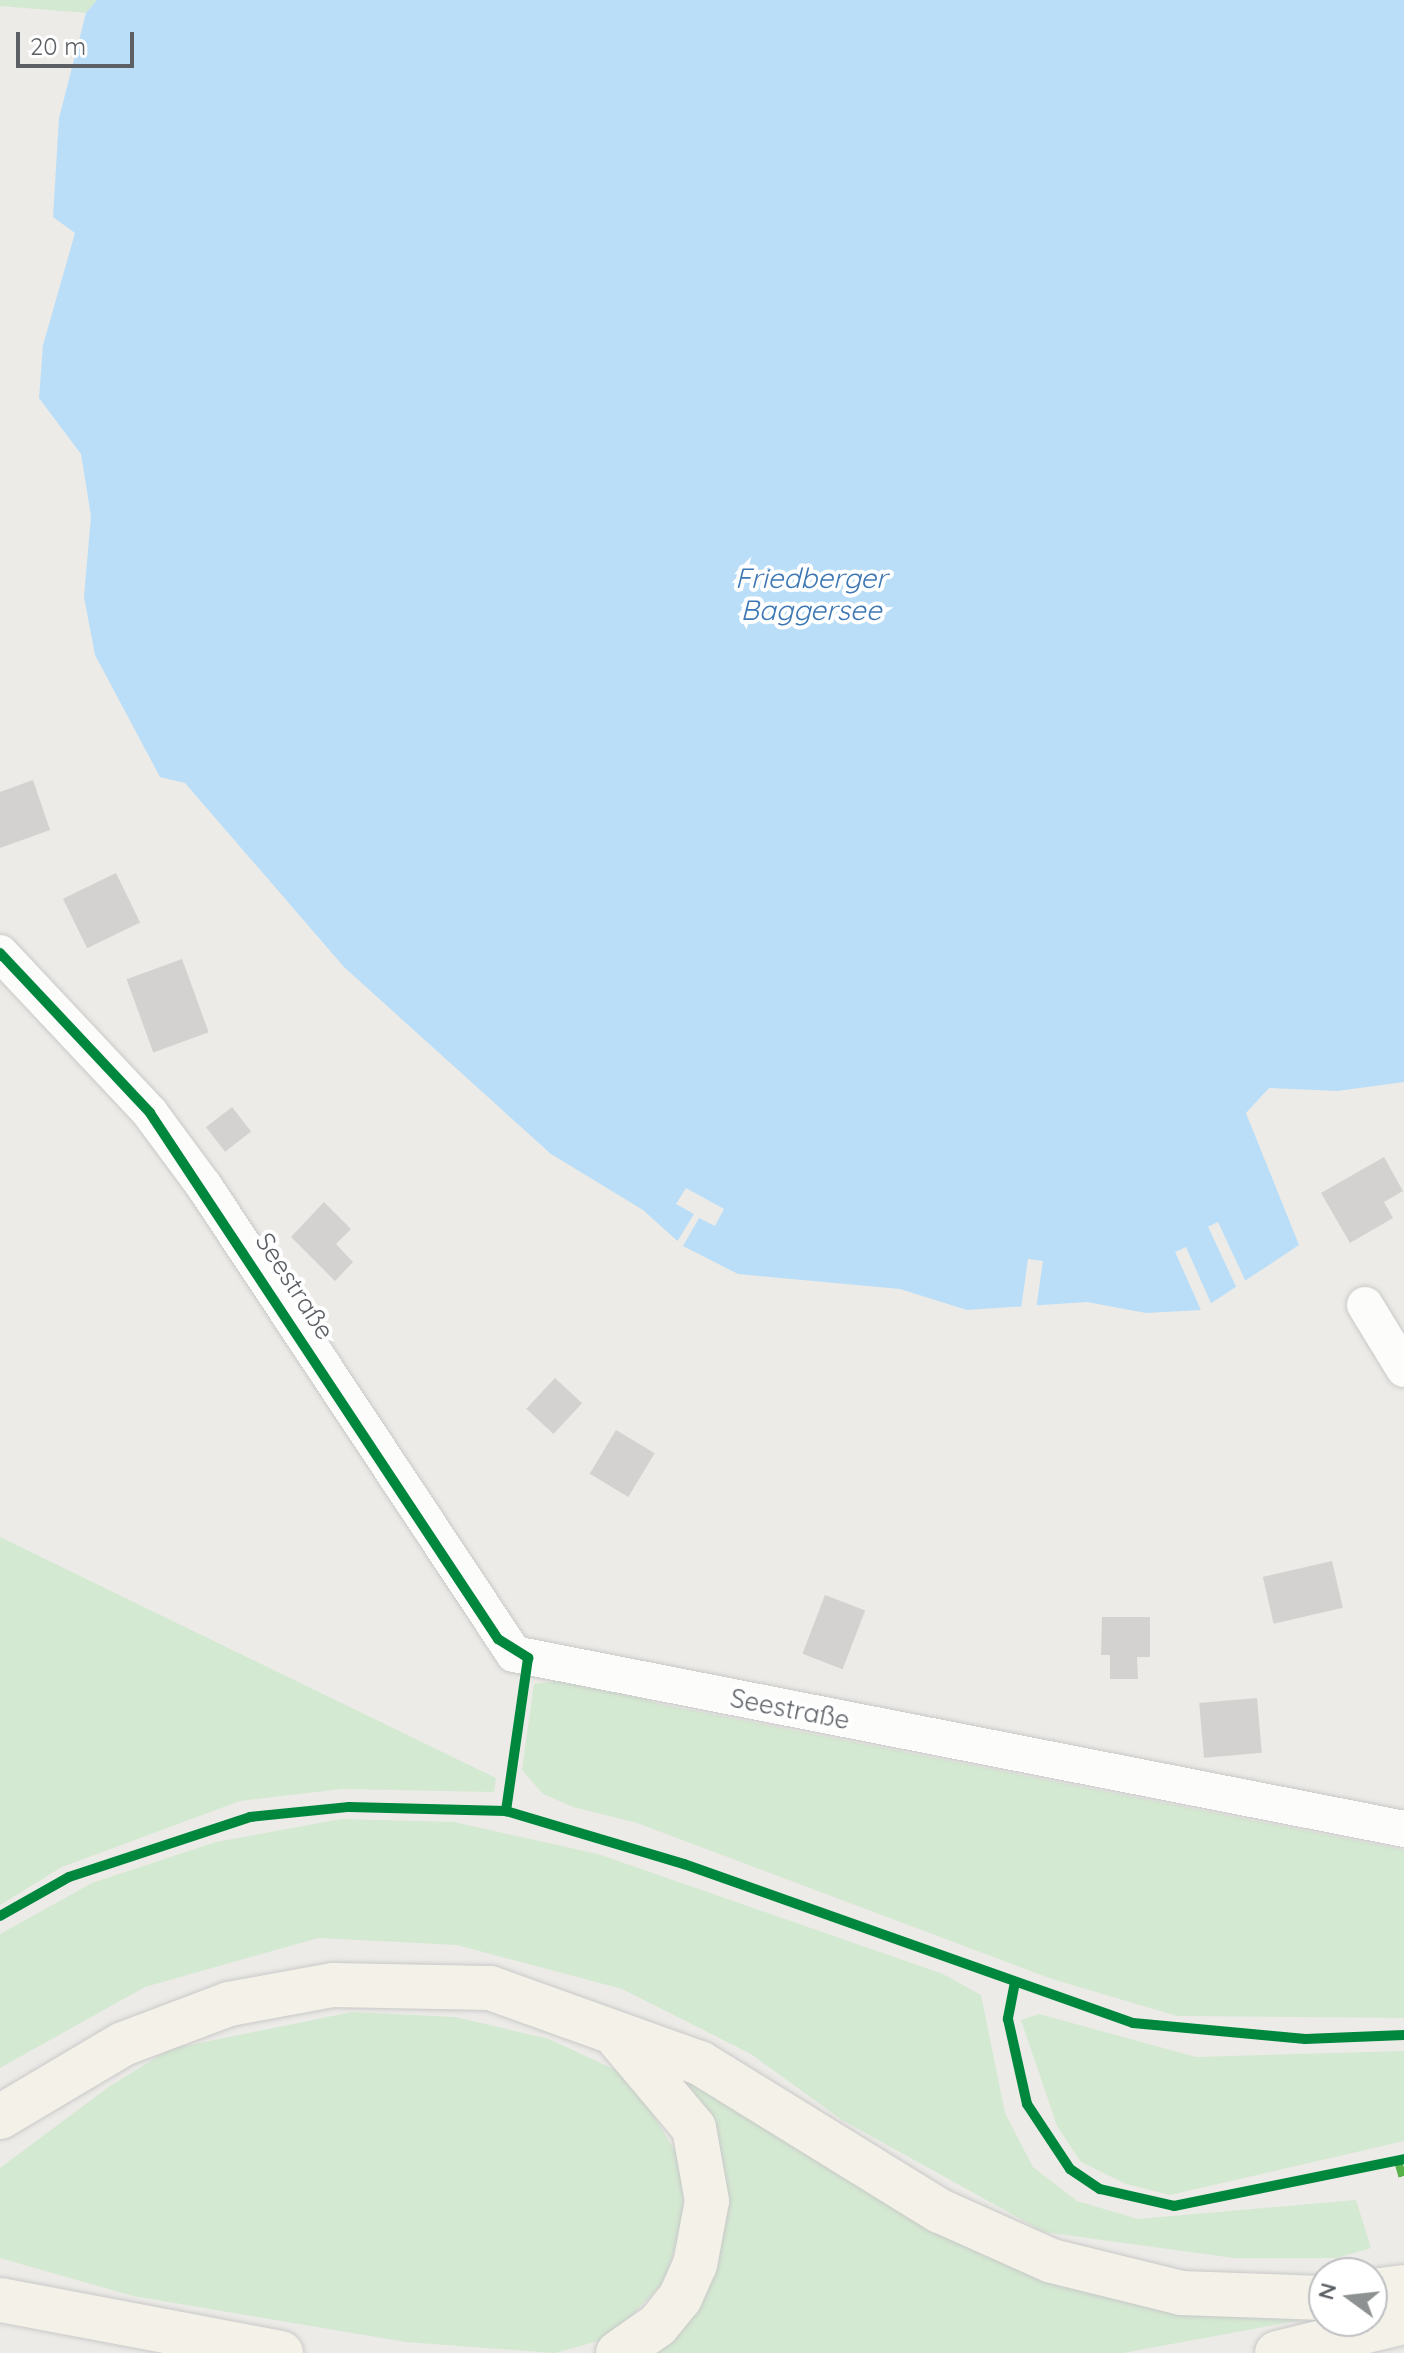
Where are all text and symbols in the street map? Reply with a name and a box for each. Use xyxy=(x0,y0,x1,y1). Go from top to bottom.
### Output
scale bar xyxy=(20,16,138,66)
text: 20 m xyxy=(30,31,86,61)
water label: Friedberger Baggersee xyxy=(735,561,887,627)
street label: Seestraße xyxy=(249,1227,341,1345)
street label: Seestraße xyxy=(728,1682,852,1736)
north arrow xyxy=(1308,2257,1388,2337)
text: N xyxy=(1311,2280,1342,2303)

